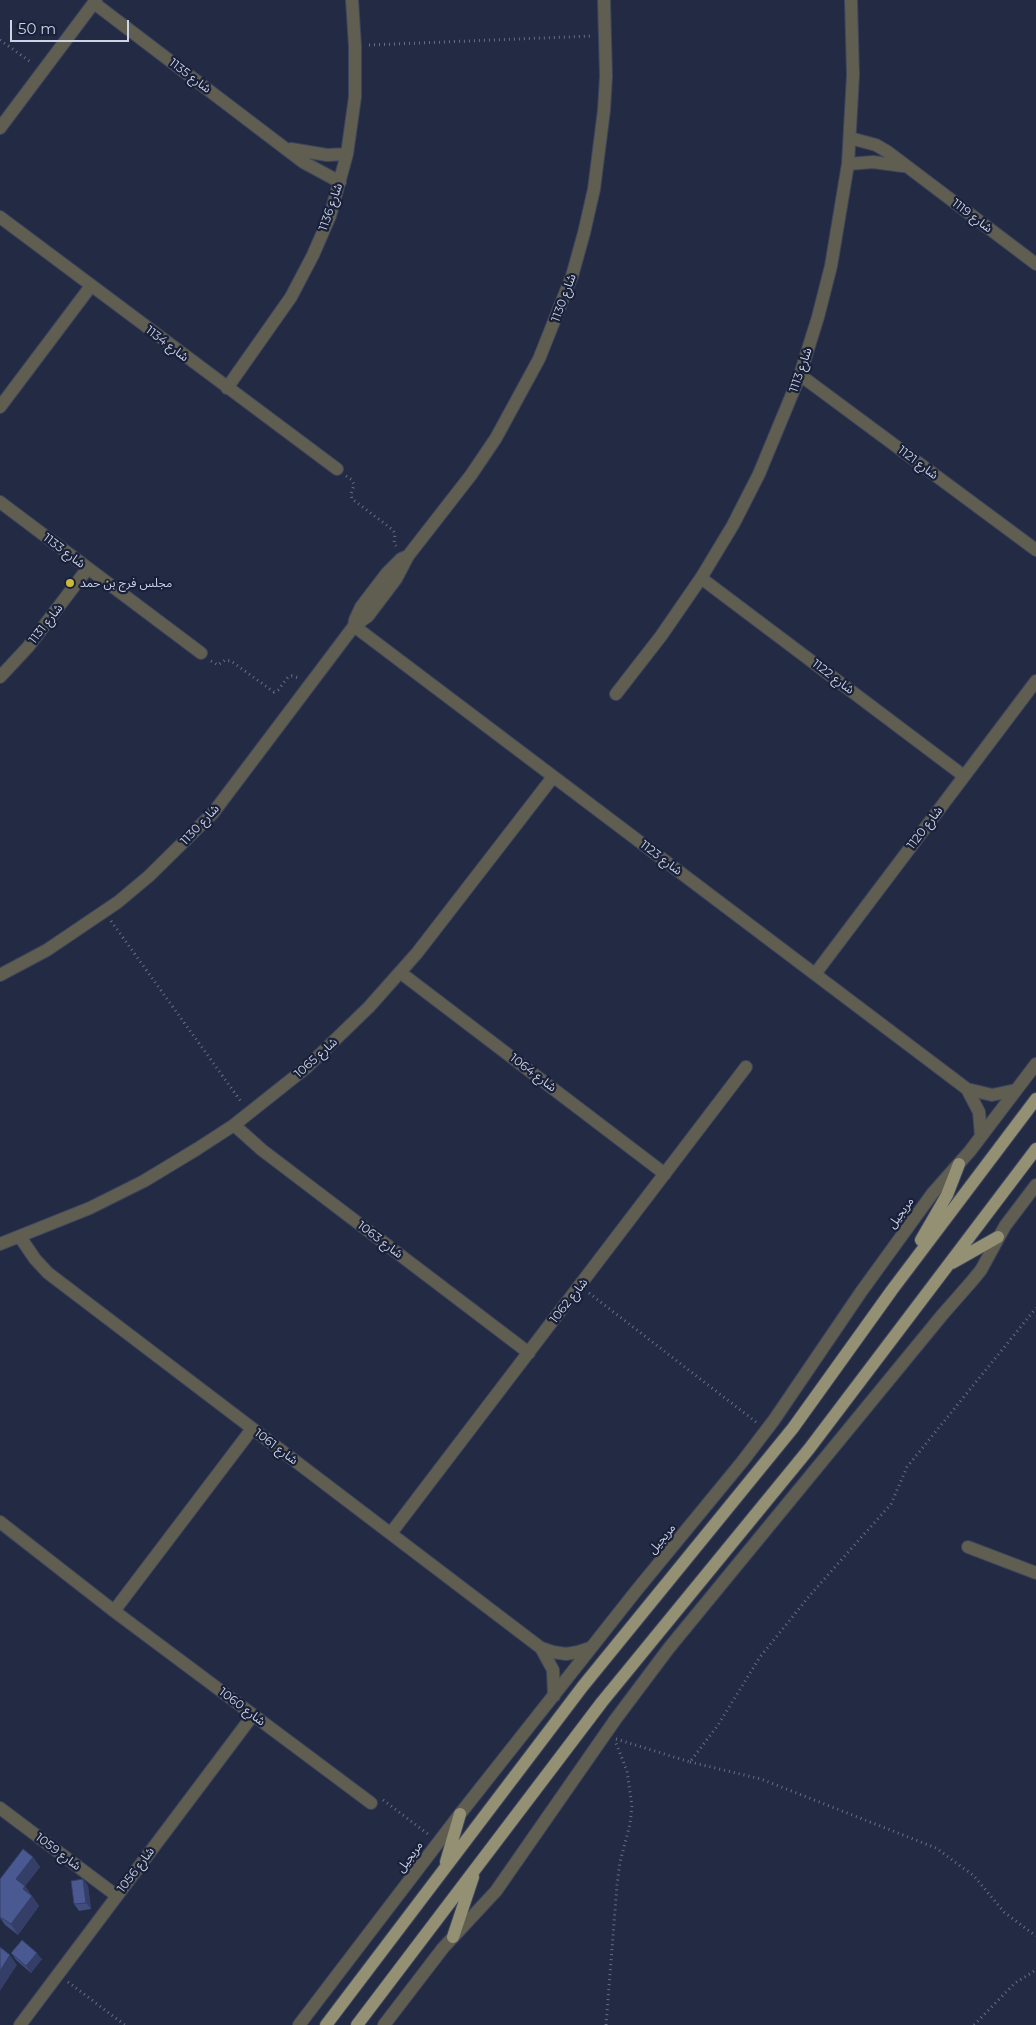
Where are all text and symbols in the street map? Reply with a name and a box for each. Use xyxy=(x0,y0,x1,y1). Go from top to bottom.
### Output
scale bar xyxy=(12,10,131,42)
text: 50 m xyxy=(18,19,56,38)
street label: شارع 1135 xyxy=(166,56,214,96)
street label: شارع 1136 xyxy=(316,181,346,233)
street label: شارع 1119 xyxy=(949,196,995,236)
street label: شارع 1130 xyxy=(549,272,579,324)
street label: شارع 1134 xyxy=(143,323,191,365)
street label: شارع 1113 xyxy=(787,346,815,394)
street label: شارع 1121 xyxy=(895,443,941,483)
street label: شارع 1133 xyxy=(40,531,88,571)
place label: مجلس فرج بن حمد xyxy=(80,576,172,590)
marker: مجلس فرج بن حمد xyxy=(64,577,76,589)
street label: شارع 1131 xyxy=(26,601,66,647)
street label: شارع 1122 xyxy=(809,657,857,697)
street label: شارع 1130 xyxy=(178,802,222,848)
street label: شارع 1120 xyxy=(904,804,946,852)
street label: شارع 1123 xyxy=(637,838,685,878)
street label: شارع 1065 xyxy=(292,1035,340,1081)
street label: شارع 1064 xyxy=(507,1051,559,1095)
street label: مريجيل xyxy=(885,1195,917,1231)
street label: شارع 1063 xyxy=(355,1218,405,1262)
street label: شارع 1062 xyxy=(547,1276,591,1326)
street label: شارع 1061 xyxy=(252,1426,300,1468)
street label: مريجيل xyxy=(645,1521,679,1557)
street label: شارع 1060 xyxy=(216,1685,268,1729)
street label: شارع 1059 xyxy=(33,1830,83,1874)
street label: مريجيل xyxy=(394,1839,426,1875)
street label: شارع 1056 xyxy=(114,1845,158,1895)

